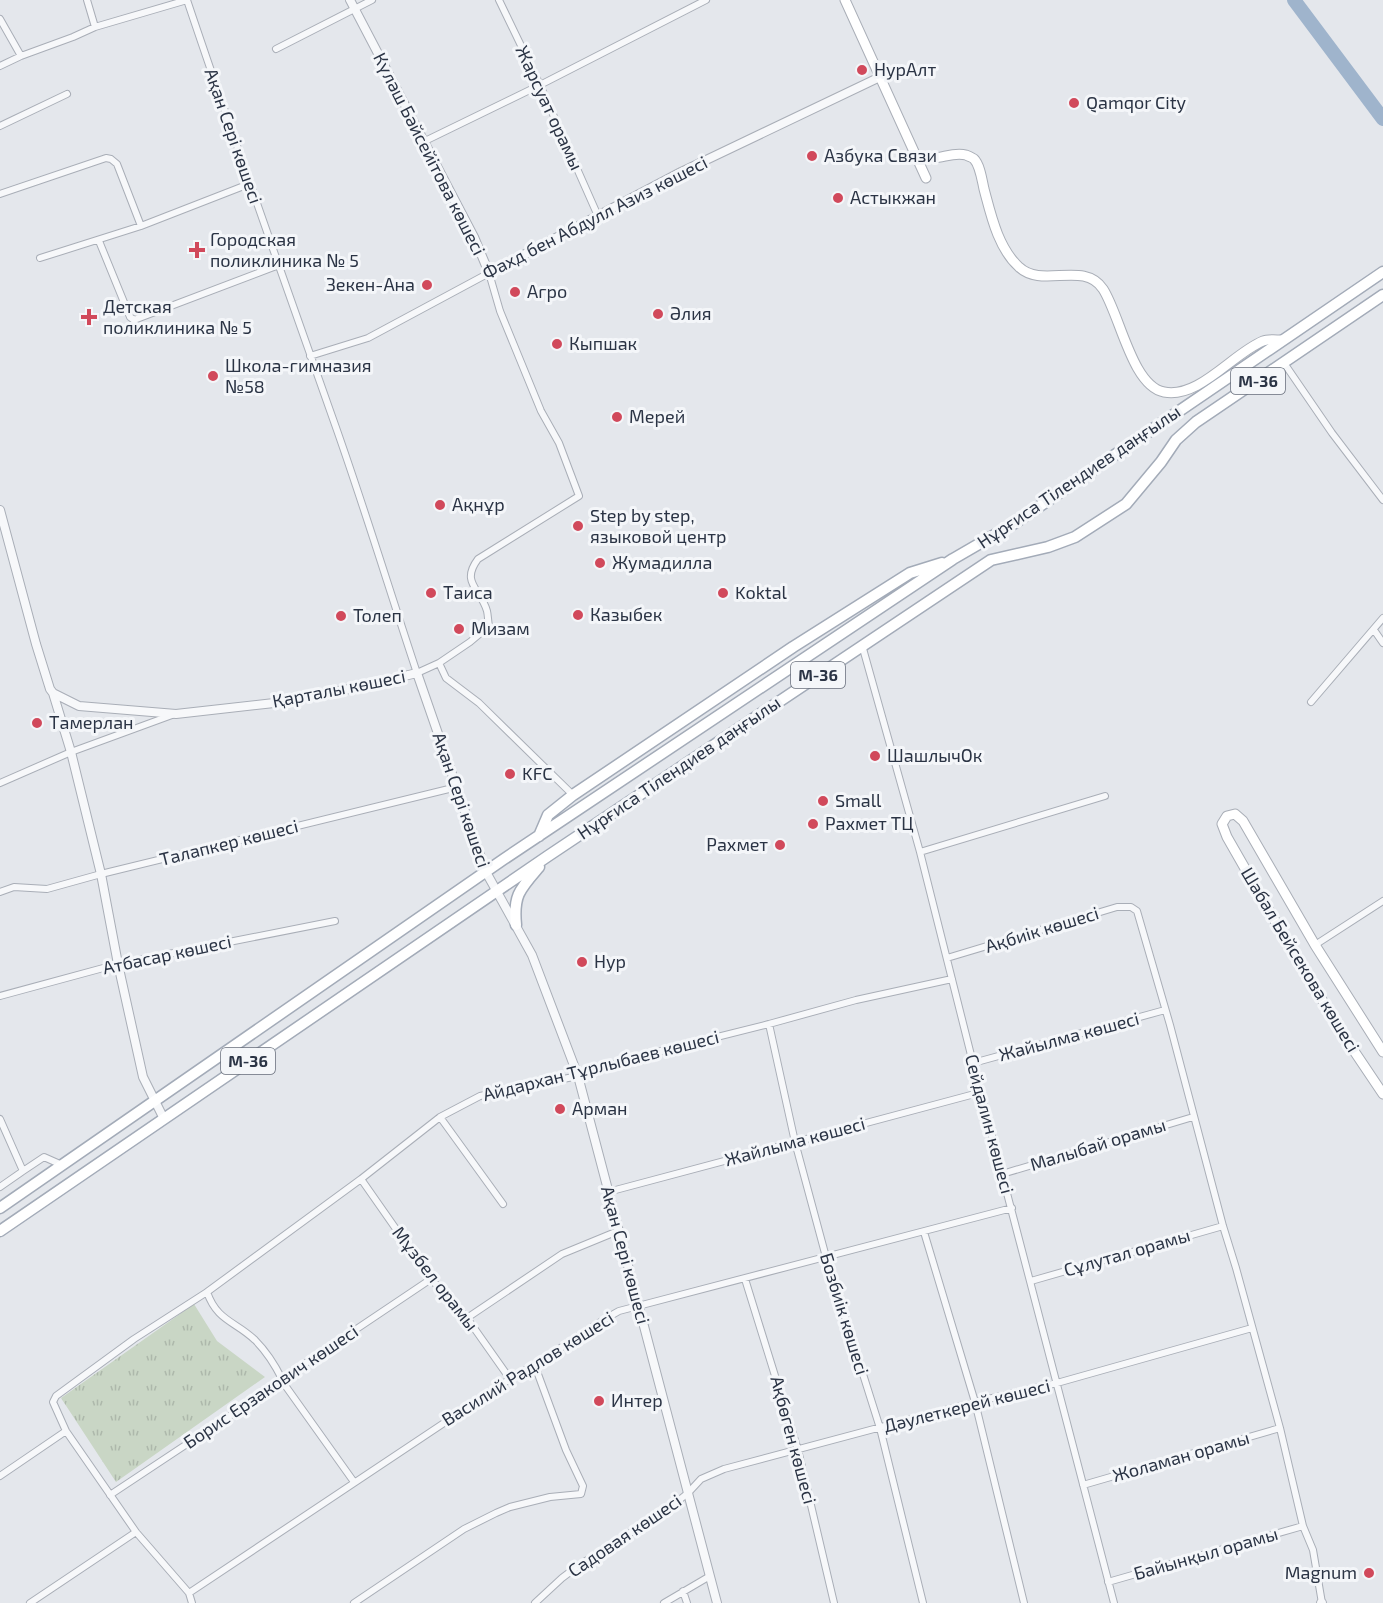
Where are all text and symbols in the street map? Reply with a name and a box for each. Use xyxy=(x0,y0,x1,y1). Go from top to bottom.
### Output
street label: Жарсуат орамы xyxy=(511,42,588,173)
street label: Күләш Бәйсейітова көшесі xyxy=(369,49,491,259)
place label: НурАлт xyxy=(874,58,936,80)
marker: НурАлт xyxy=(855,63,869,77)
street label: Ақан Сері көшесі xyxy=(200,65,267,206)
place label: Qamqor City xyxy=(1086,91,1187,113)
marker: Qamqor City xyxy=(1067,96,1081,110)
place label: Азбука Связи xyxy=(824,144,937,166)
marker: Азбука Связи xyxy=(805,149,819,163)
street label: Фахд бен Абдулл Азиз көшесі xyxy=(478,151,711,284)
place label: Астыкжан xyxy=(850,186,936,208)
marker: Астыкжан xyxy=(831,191,845,205)
place label: Городская поликлиника № 5 xyxy=(210,228,359,271)
marker: Городская поликлиника № 5 xyxy=(188,241,206,259)
place label: Зекен-Ана xyxy=(326,273,415,295)
marker: Зекен-Ана xyxy=(420,278,434,292)
place label: Агро xyxy=(527,280,567,302)
marker: Агро xyxy=(508,285,522,299)
place label: Детская поликлиника № 5 xyxy=(103,295,252,338)
place label: Әлия xyxy=(670,302,712,324)
marker: Әлия xyxy=(651,307,665,321)
marker: Детская поликлиника № 5 xyxy=(80,308,98,326)
place label: Кыпшак xyxy=(569,332,638,354)
marker: Кыпшак xyxy=(550,337,564,351)
place label: Школа-гимназия №58 xyxy=(225,354,372,397)
road number: M-36 xyxy=(1231,368,1285,394)
marker: Школа-гимназия №58 xyxy=(206,369,220,383)
street label: Нұрғиса Тілендиев даңғылы xyxy=(973,400,1184,552)
place label: Мерей xyxy=(629,405,685,427)
marker: Мерей xyxy=(610,410,624,424)
place label: Ақнұр xyxy=(452,493,505,515)
marker: Ақнұр xyxy=(433,498,447,512)
place label: Step by step, языковой центр xyxy=(590,504,726,547)
marker: Step by step, языковой центр xyxy=(571,519,585,533)
place label: Жумадилла xyxy=(612,551,712,573)
marker: Жумадилла xyxy=(593,556,607,570)
place label: Таиса xyxy=(443,581,493,603)
place label: Koktal xyxy=(735,581,788,603)
marker: Таиса xyxy=(424,586,438,600)
marker: Koktal xyxy=(716,586,730,600)
place label: Казыбек xyxy=(590,603,663,625)
place label: Толеп xyxy=(353,604,402,626)
marker: Казыбек xyxy=(571,608,585,622)
marker: Толеп xyxy=(334,609,348,623)
place label: Мизам xyxy=(471,617,530,639)
marker: Мизам xyxy=(452,622,466,636)
road number: M-36 xyxy=(791,662,845,688)
street label: Қарталы көшесі xyxy=(270,664,407,712)
street label: Нұрғиса Тілендиев даңғылы xyxy=(573,691,784,843)
place label: Тамерлан xyxy=(49,711,134,733)
marker: Тамерлан xyxy=(30,716,44,730)
street label: Ақан Сері көшесі xyxy=(428,729,495,870)
place label: ШашлычОк xyxy=(887,744,983,766)
marker: ШашлычОк xyxy=(868,749,882,763)
place label: KFC xyxy=(522,762,552,784)
marker: KFC xyxy=(503,767,517,781)
place label: Small xyxy=(835,789,882,811)
marker: Small xyxy=(816,794,830,808)
place label: Рахмет ТЦ xyxy=(825,812,914,834)
street label: Талапкер көшесі xyxy=(157,814,300,870)
marker: Рахмет ТЦ xyxy=(806,817,820,831)
place label: Рахмет xyxy=(706,833,768,855)
marker: Рахмет xyxy=(773,838,787,852)
street label: Шабал Бейсекова көшесі xyxy=(1237,863,1365,1056)
street label: Ақбиік көшесі xyxy=(982,901,1101,957)
street label: Атбасар көшесі xyxy=(100,930,233,978)
place label: Нур xyxy=(594,950,626,972)
marker: Нур xyxy=(575,955,589,969)
street label: Жайылма көшесі xyxy=(996,1007,1142,1065)
street label: Айдархан Тұрлыбаев көшесі xyxy=(480,1025,721,1105)
road number: M-36 xyxy=(221,1048,275,1074)
street label: Сейдалин көшесі xyxy=(961,1052,1019,1196)
place label: Арман xyxy=(572,1097,628,1119)
marker: Арман xyxy=(553,1102,567,1116)
street label: Жайлыма көшесі xyxy=(722,1112,868,1170)
street label: Малыбай орамы xyxy=(1027,1113,1168,1175)
street label: Ақан Сері көшесі xyxy=(597,1183,655,1326)
street label: Мұзбел орамы xyxy=(388,1222,483,1335)
street label: Сұлутал орамы xyxy=(1061,1223,1192,1281)
street label: Бозбиік көшесі xyxy=(816,1250,874,1377)
street label: Василий Радлов көшесі xyxy=(437,1306,618,1430)
street label: Борис Ерзакович көшесі xyxy=(179,1320,362,1453)
street label: Ақбөген көшесі xyxy=(766,1373,822,1506)
street label: Дәулеткерей көшесі xyxy=(881,1374,1052,1436)
place label: Интер xyxy=(611,1389,663,1411)
marker: Интер xyxy=(592,1394,606,1408)
street label: Жоламан орамы xyxy=(1110,1426,1252,1486)
street label: Садовая көшесі xyxy=(564,1489,685,1581)
street label: Байынқыл орамы xyxy=(1131,1522,1280,1584)
place label: Magnum xyxy=(1285,1561,1357,1583)
marker: Magnum xyxy=(1362,1566,1376,1580)

